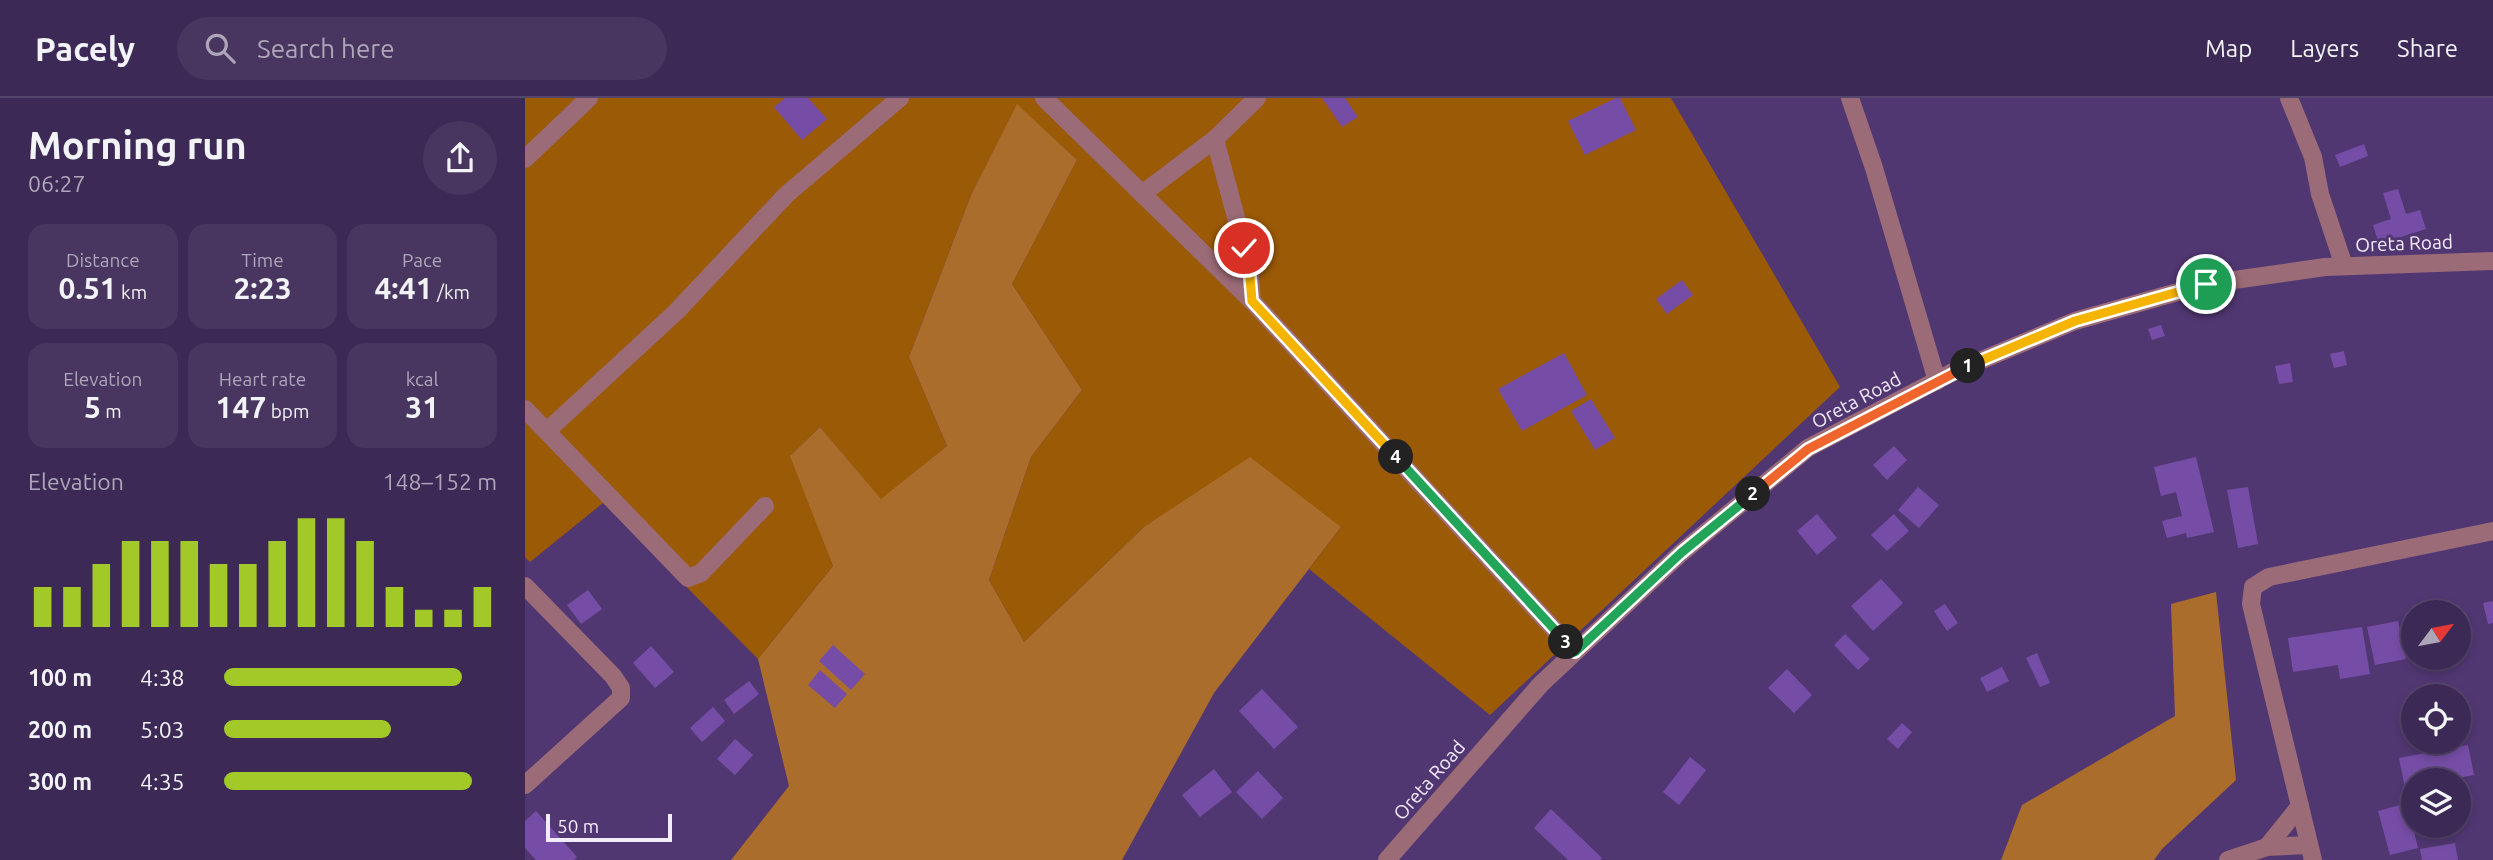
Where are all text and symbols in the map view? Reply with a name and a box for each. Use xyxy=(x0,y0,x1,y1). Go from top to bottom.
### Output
search box xyxy=(177,17,667,80)
icon: search xyxy=(201,29,239,67)
text: Pacely xyxy=(35,30,135,67)
text: Search here xyxy=(257,34,395,63)
text: Map xyxy=(2205,35,2252,62)
text: Layers xyxy=(2290,35,2359,62)
text: Share xyxy=(2397,35,2458,62)
button: share xyxy=(423,121,497,195)
text: Morning run xyxy=(28,124,247,166)
text: 06:27 xyxy=(28,171,86,196)
pin xyxy=(1214,218,1274,278)
icon: check xyxy=(1225,229,1263,267)
street label: Oreta Road xyxy=(2355,230,2453,256)
text: Distance xyxy=(66,249,140,271)
text: Time xyxy=(241,249,284,271)
text: Pace xyxy=(402,249,442,271)
pin xyxy=(2176,254,2236,314)
icon: arrive xyxy=(2187,265,2225,303)
text: 0.51 xyxy=(59,271,117,305)
text: 2:23 xyxy=(233,271,292,305)
text: 4:41 xyxy=(374,271,433,305)
text: km xyxy=(117,281,147,303)
text: /km xyxy=(433,281,470,303)
pin: 1 xyxy=(1951,348,1985,384)
text: 1 xyxy=(1962,354,1973,376)
street label: Oreta Road xyxy=(1808,367,1904,433)
text: Elevation xyxy=(63,368,142,390)
text: Heart rate xyxy=(219,368,306,390)
text: kcal xyxy=(406,368,439,390)
text: 5 xyxy=(84,390,101,424)
text: 147 xyxy=(216,390,266,424)
text: 31 xyxy=(405,390,439,424)
text: m xyxy=(101,400,122,422)
text: bpm xyxy=(266,400,309,422)
pin: 4 xyxy=(1379,440,1413,474)
text: 4 xyxy=(1390,445,1401,467)
text: Elevation xyxy=(28,469,124,494)
text: 148–152 m xyxy=(383,469,497,494)
pin: 2 xyxy=(1735,476,1771,512)
text: 2 xyxy=(1747,482,1758,504)
north arrow xyxy=(2401,600,2471,670)
map controls xyxy=(2401,600,2471,838)
pin: 3 xyxy=(1549,624,1583,660)
text: 3 xyxy=(1560,630,1571,652)
text: 100 m xyxy=(28,665,92,690)
text: 4:38 xyxy=(140,665,185,690)
button: locate xyxy=(2401,684,2471,754)
text: 200 m xyxy=(28,717,92,742)
text: 5:03 xyxy=(140,717,185,742)
street label: Oreta Road xyxy=(1389,736,1469,824)
button: layers xyxy=(2401,768,2471,838)
text: 300 m xyxy=(28,769,92,794)
text: 4:35 xyxy=(140,769,185,794)
scale bar xyxy=(546,811,672,843)
text: 50 m xyxy=(557,815,599,837)

